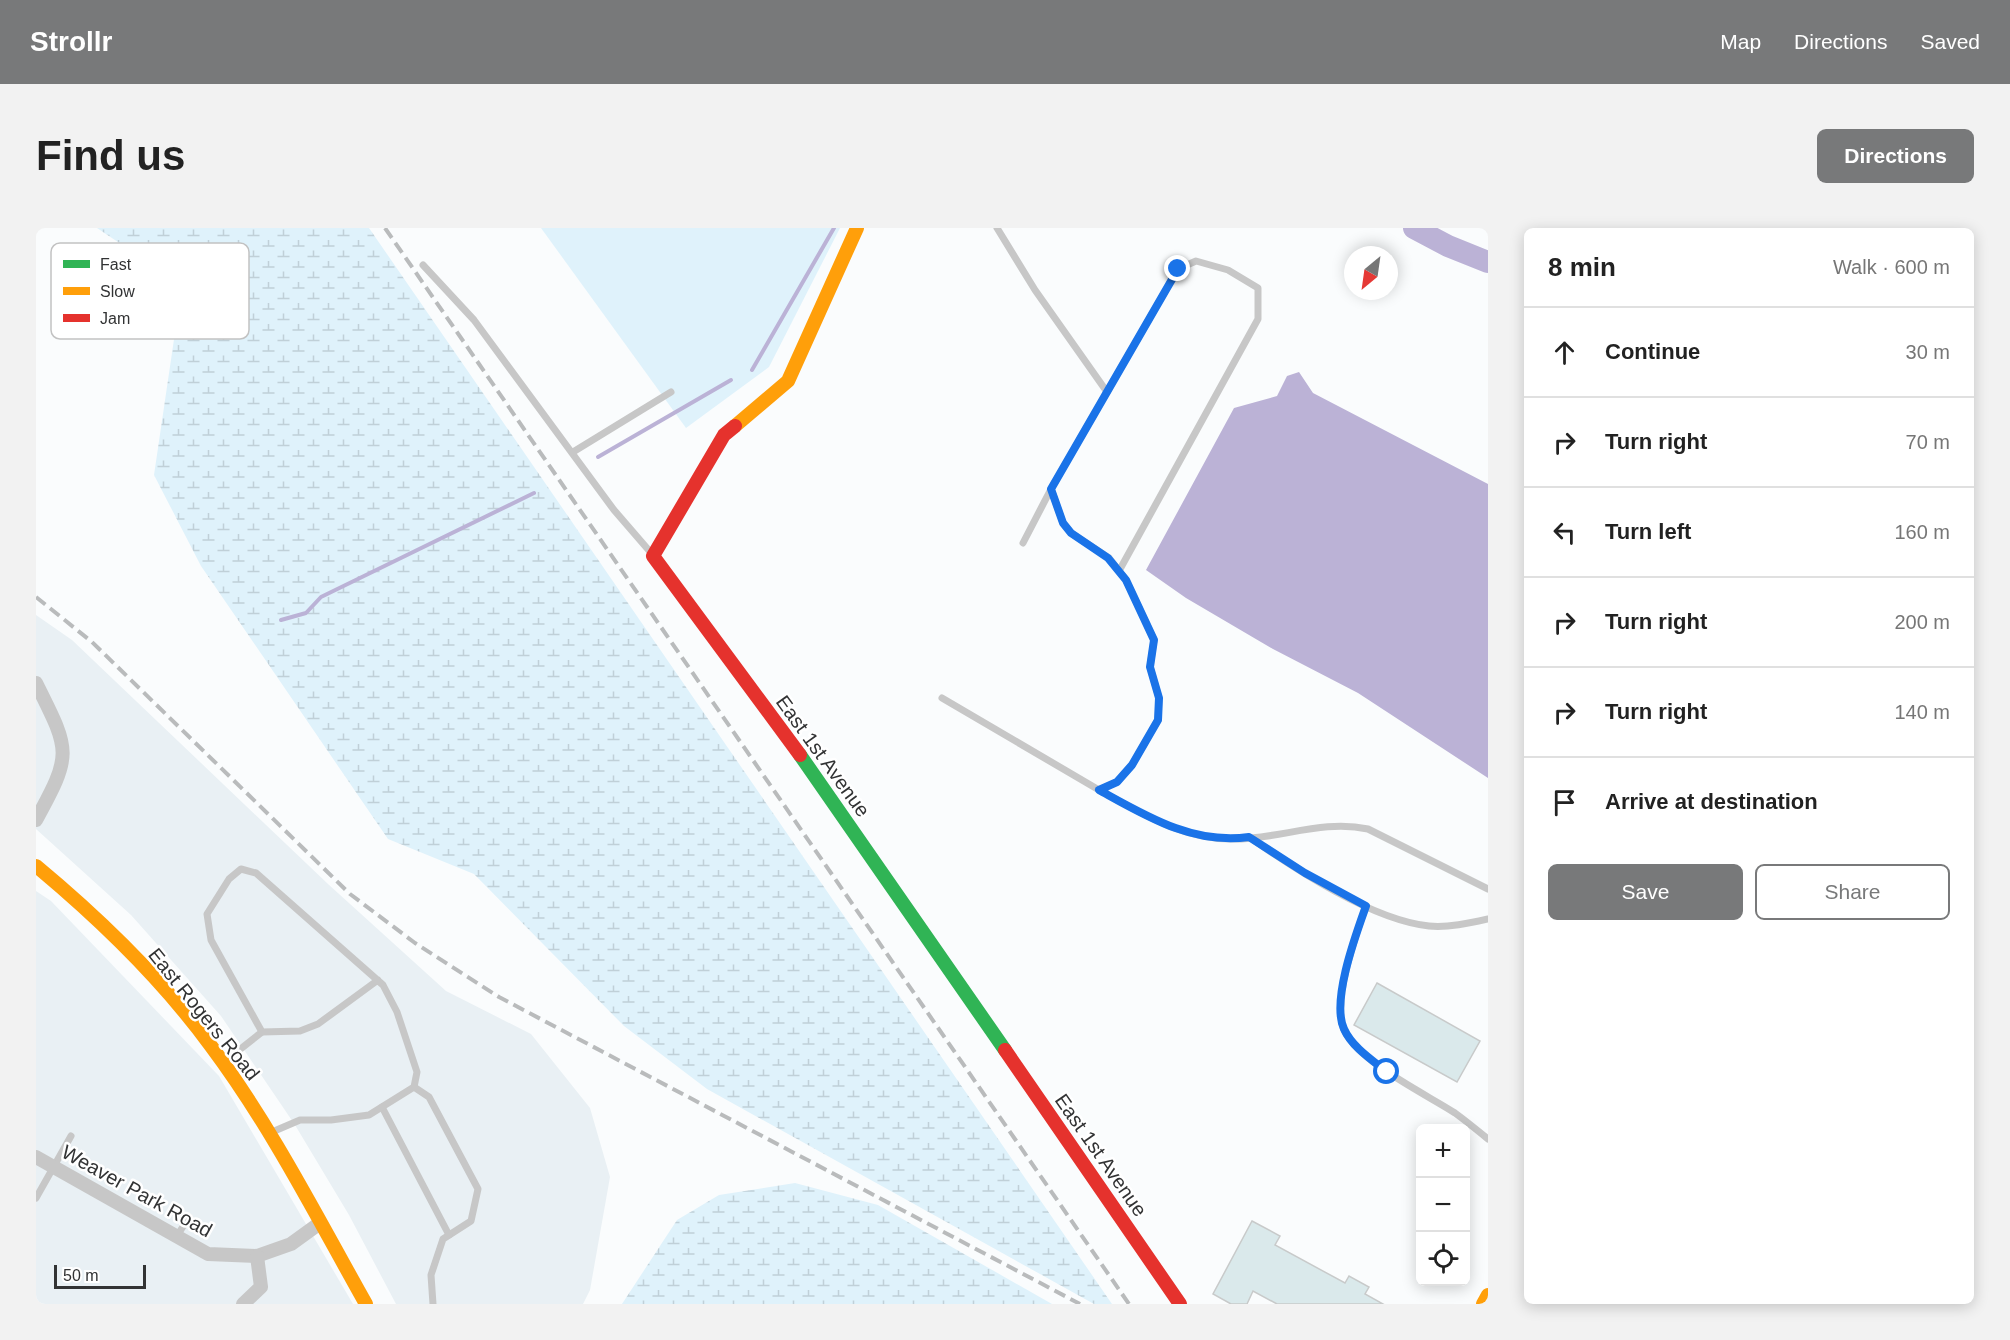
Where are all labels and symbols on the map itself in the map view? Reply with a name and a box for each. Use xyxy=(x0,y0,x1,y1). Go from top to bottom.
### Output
legend xyxy=(51,243,249,339)
north arrow xyxy=(1344,246,1398,300)
route end xyxy=(1164,255,1190,281)
text: Fast xyxy=(100,256,132,273)
text: Slow xyxy=(100,283,135,300)
text: Jam xyxy=(100,310,130,327)
street label: East 1st Avenue xyxy=(772,691,874,821)
street label: East Rogers Road xyxy=(144,944,264,1084)
route start xyxy=(1373,1058,1399,1084)
street label: East 1st Avenue xyxy=(1051,1090,1151,1220)
street label: Weaver Park Road xyxy=(58,1141,216,1241)
scale bar xyxy=(54,1262,146,1290)

